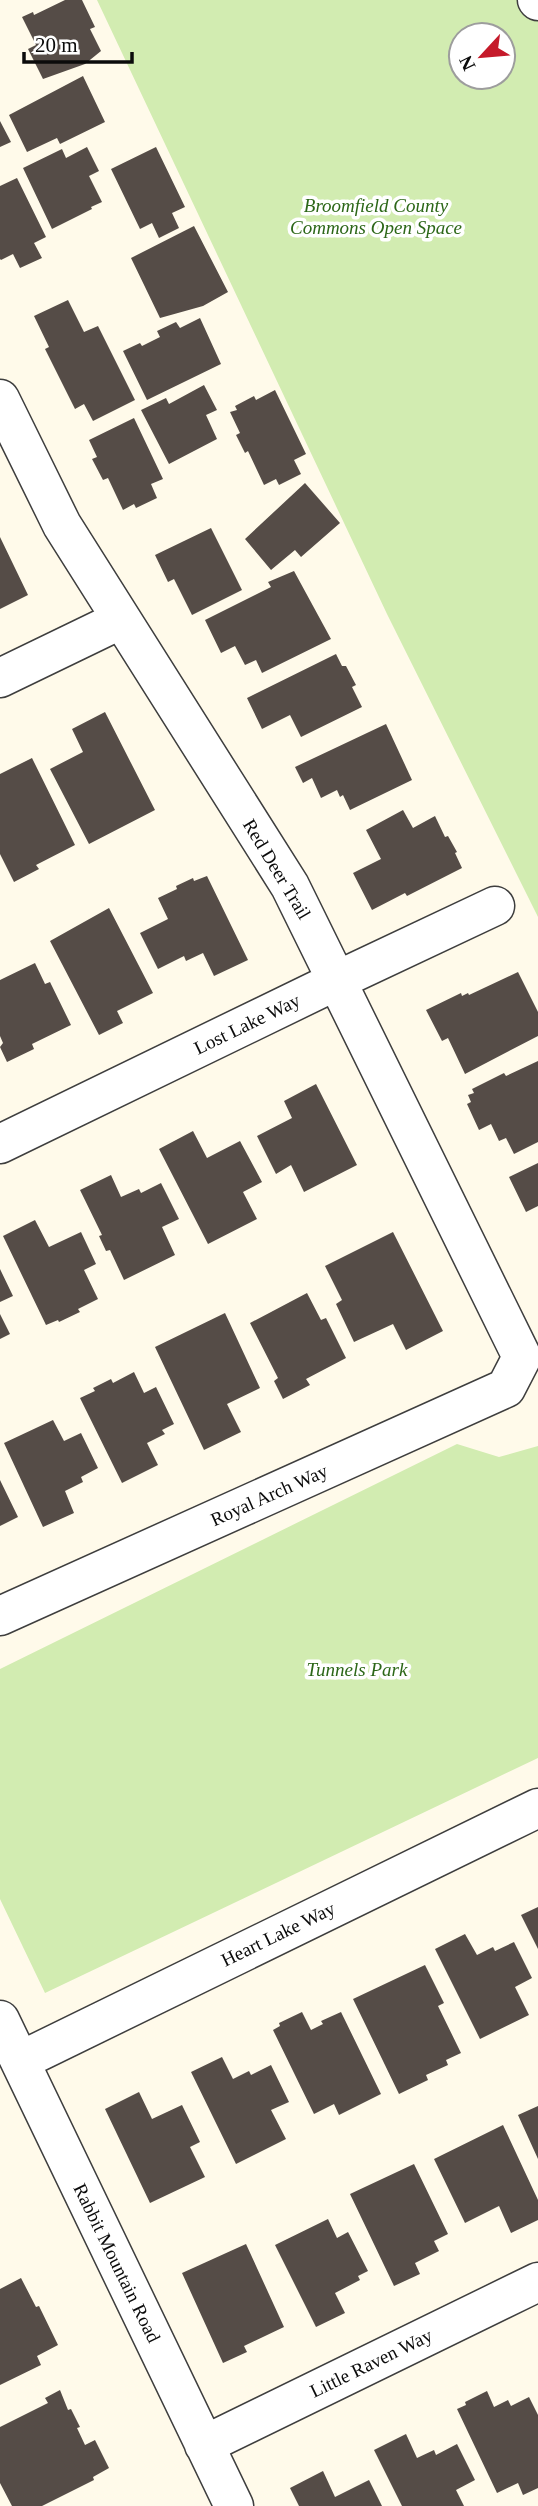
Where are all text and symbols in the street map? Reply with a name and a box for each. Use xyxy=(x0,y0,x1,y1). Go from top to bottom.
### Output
scale bar xyxy=(24,21,133,65)
north arrow xyxy=(447,21,517,91)
text: 20 m xyxy=(35,33,78,57)
text: N xyxy=(455,52,480,74)
park label: Broomfield County Commons Open Space xyxy=(290,195,462,238)
street label: Red Deer Trail xyxy=(239,815,315,923)
street label: Lost Lake Way xyxy=(191,989,304,1059)
street label: Royal Arch Way xyxy=(207,1460,331,1530)
park label: Tunnels Park xyxy=(307,1659,408,1680)
street label: Heart Lake Way xyxy=(218,1897,339,1971)
street label: Rabbit Mountain Road xyxy=(69,2180,165,2346)
street label: Little Raven Way xyxy=(307,2324,436,2402)

